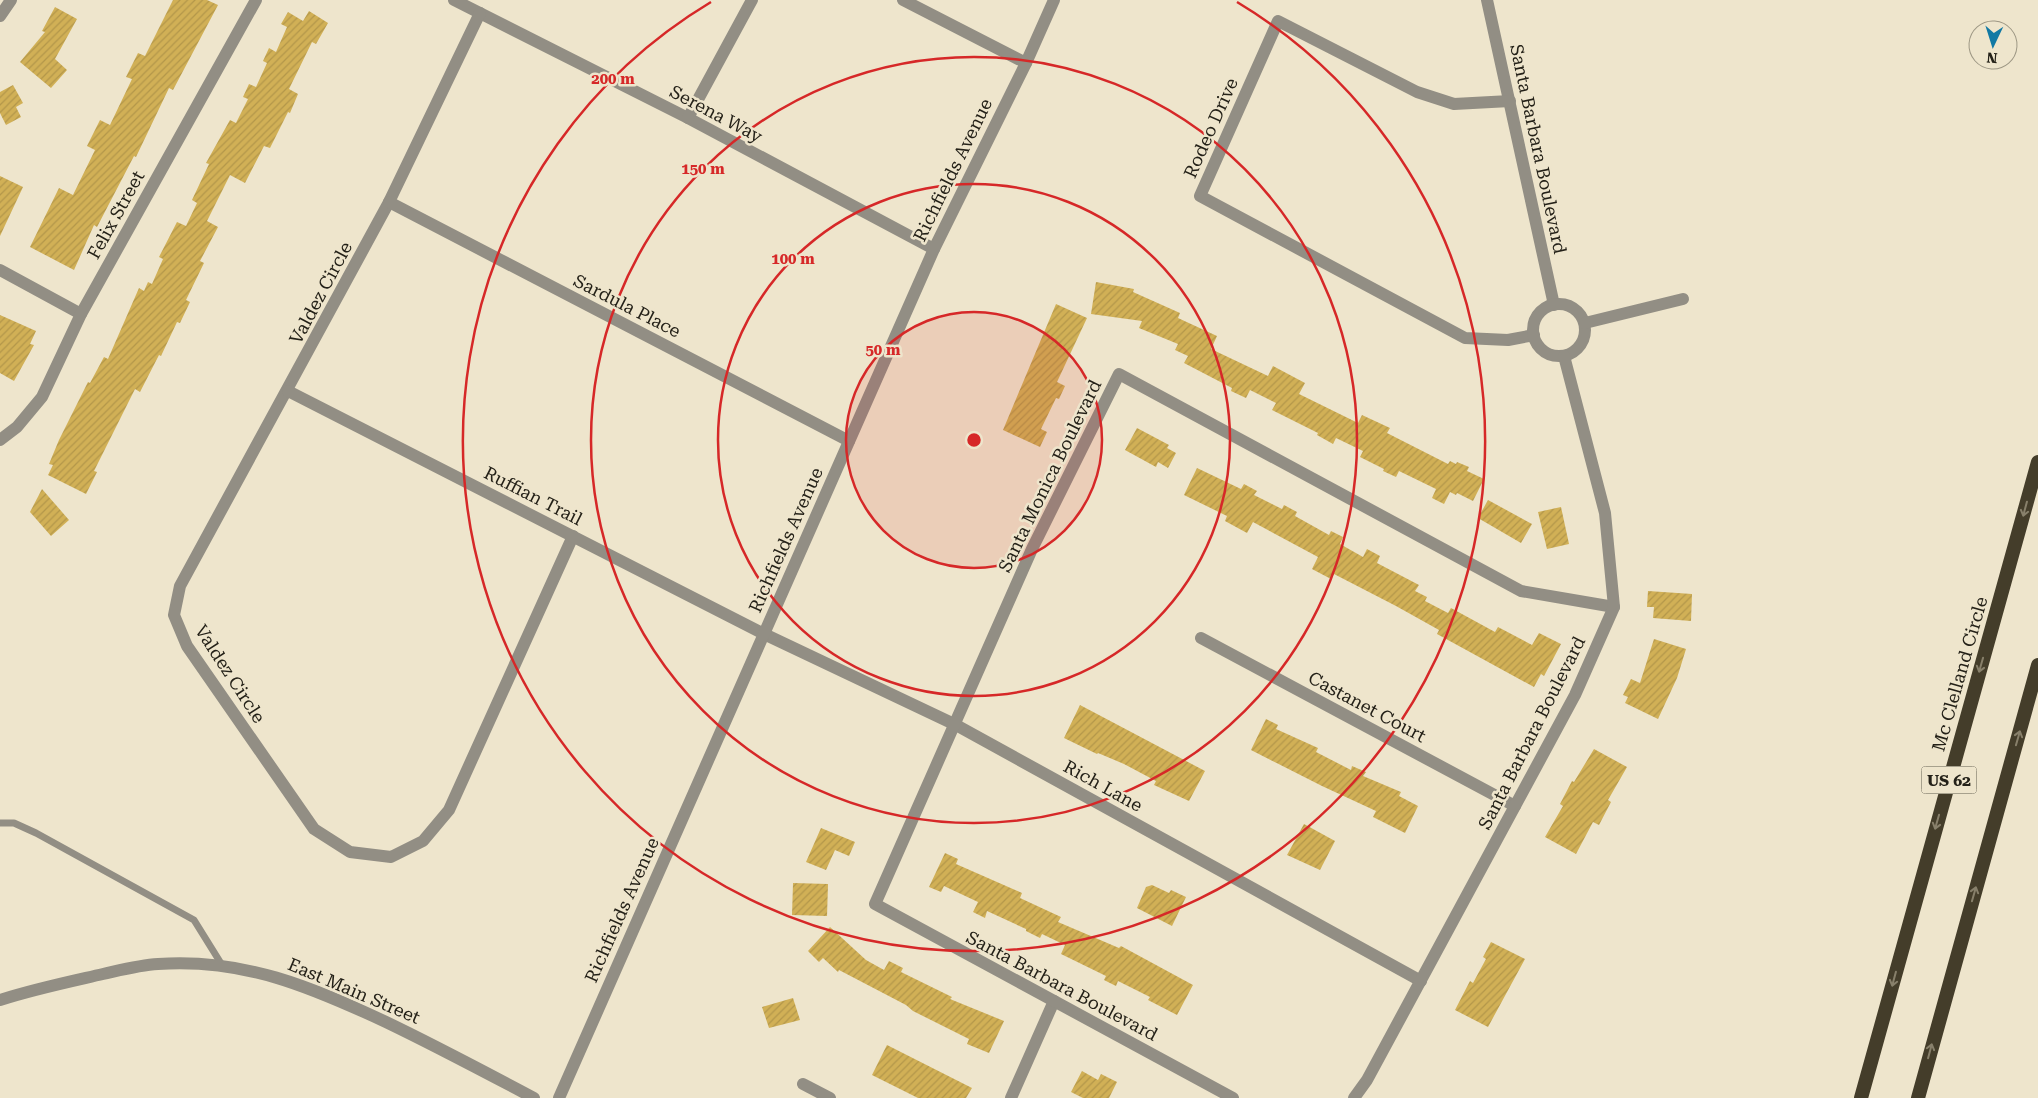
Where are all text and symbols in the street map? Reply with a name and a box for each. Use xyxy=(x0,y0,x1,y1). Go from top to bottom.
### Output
north arrow xyxy=(1968,20,2018,70)
street label: Santa Barbara Boulevard xyxy=(1506,42,1571,256)
text: N xyxy=(1986,50,1998,66)
text: 200 m xyxy=(591,70,635,88)
street label: Rodeo Drive xyxy=(1179,74,1242,181)
street label: Serena Way xyxy=(666,80,766,147)
street label: Richfields Avenue xyxy=(909,95,996,245)
text: 150 m xyxy=(681,160,725,178)
street label: Felix Street xyxy=(83,167,149,263)
street label: Valdez Circle xyxy=(285,238,356,347)
text: 100 m xyxy=(771,250,815,268)
street label: Sardula Place xyxy=(570,270,684,342)
text: 50 m xyxy=(865,341,901,359)
street label: Santa Monica Boulevard xyxy=(994,376,1106,575)
centre of rings xyxy=(965,431,983,449)
street label: Ruffian Trail xyxy=(481,462,586,530)
street label: Richfields Avenue xyxy=(744,464,827,616)
one-way arrow xyxy=(2020,501,2030,517)
street label: Mc Clelland Circle xyxy=(1927,594,1992,754)
street label: Valdez Circle xyxy=(191,621,270,727)
street label: Santa Barbara Boulevard xyxy=(1474,632,1590,833)
one-way arrow xyxy=(1975,657,1985,673)
street label: Castanet Court xyxy=(1305,667,1430,746)
one-way arrow xyxy=(2013,730,2023,746)
street label: Rich Lane xyxy=(1060,755,1147,816)
road number: US 62 xyxy=(1922,766,1976,794)
one-way arrow xyxy=(1932,814,1942,830)
street label: Richfields Avenue xyxy=(580,834,663,986)
one-way arrow xyxy=(1969,887,1979,903)
street label: Santa Barbara Boulevard xyxy=(963,926,1162,1045)
street label: East Main Street xyxy=(285,953,424,1028)
one-way arrow xyxy=(1889,970,1899,986)
one-way arrow xyxy=(1926,1043,1936,1059)

